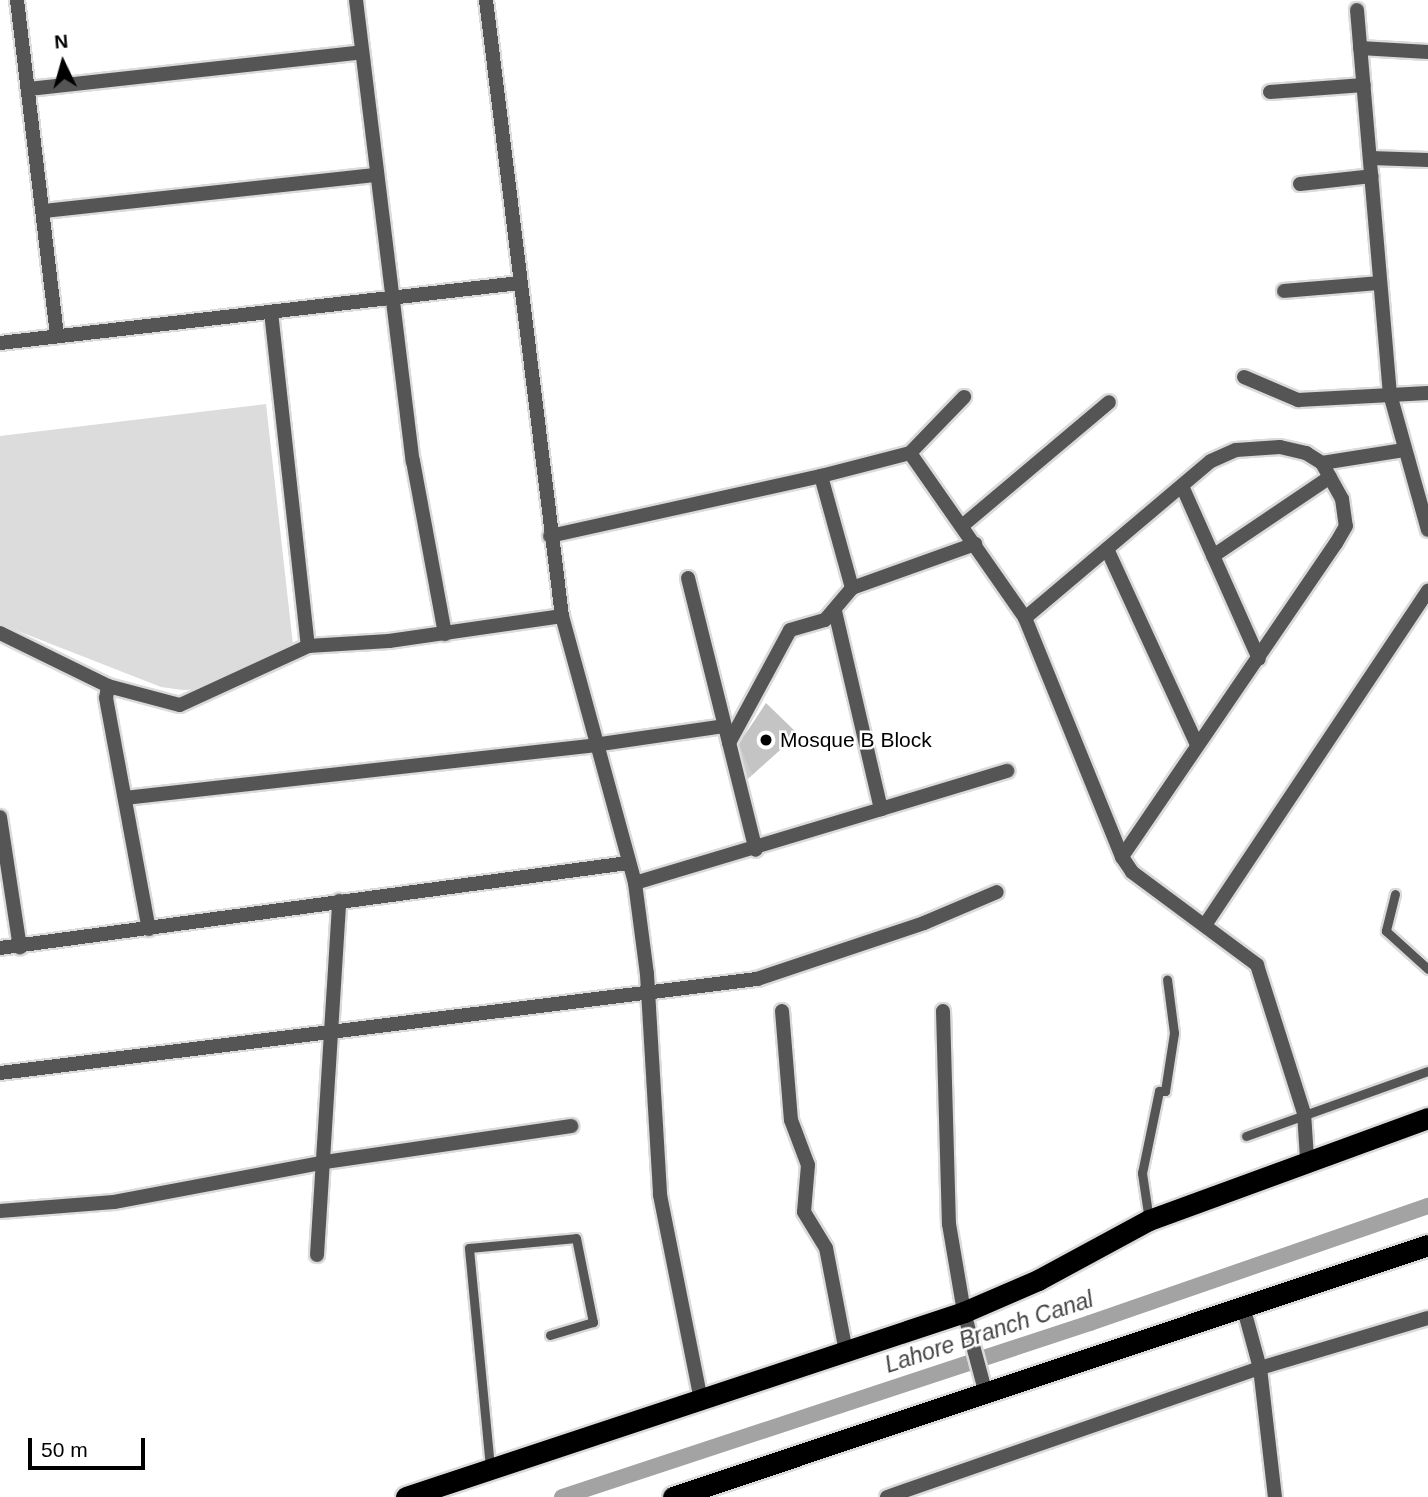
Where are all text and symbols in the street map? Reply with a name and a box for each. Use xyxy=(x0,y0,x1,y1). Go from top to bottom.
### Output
north arrow xyxy=(28,28,98,98)
text: N xyxy=(53,31,69,53)
place label: Mosque B Block xyxy=(780,727,932,753)
marker: Mosque B Block xyxy=(758,732,774,748)
water label: Lahore Branch Canal xyxy=(881,1285,1097,1379)
scale bar xyxy=(32,1424,149,1468)
text: 50 m xyxy=(41,1438,88,1461)

